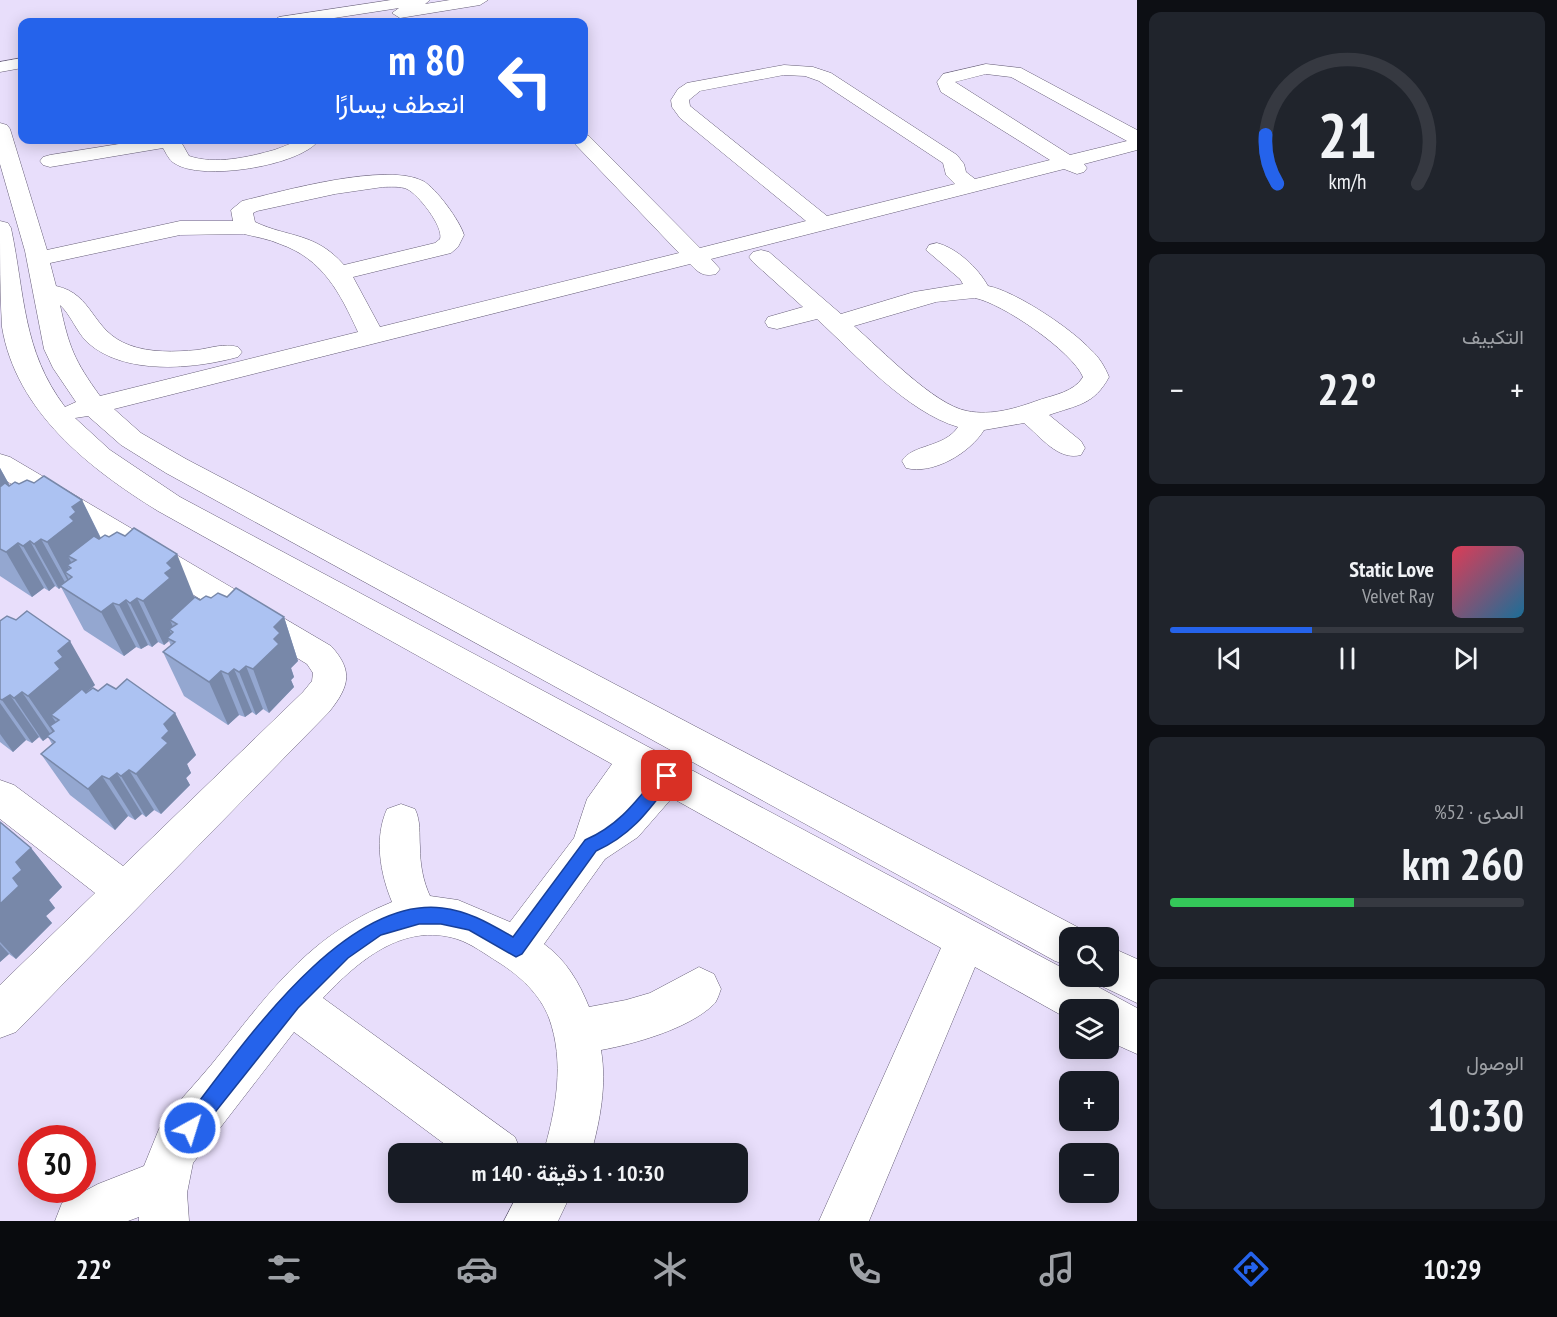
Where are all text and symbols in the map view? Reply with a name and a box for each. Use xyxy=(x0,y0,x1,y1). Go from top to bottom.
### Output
text: 80 m xyxy=(388,32,465,87)
icon: left xyxy=(486,42,564,120)
text: انعطف يسارًا xyxy=(335,86,465,120)
text: 21 xyxy=(1317,94,1377,175)
text: km/h xyxy=(1328,167,1366,195)
text: التكييف xyxy=(1462,324,1524,350)
text: 22° xyxy=(1317,359,1377,417)
text: − xyxy=(1170,368,1184,411)
text: + xyxy=(1510,368,1524,411)
text: Static Love xyxy=(1349,555,1434,583)
text: Velvet Ray xyxy=(1362,583,1434,609)
icon: previous xyxy=(1213,642,1246,675)
icon: pause xyxy=(1331,642,1364,675)
icon: next xyxy=(1449,642,1482,675)
pin xyxy=(641,750,692,801)
icon: arrive xyxy=(650,759,683,792)
text: المدى · 52% xyxy=(1434,799,1524,825)
text: 260 km xyxy=(1402,834,1524,892)
map controls xyxy=(1059,927,1119,1203)
button: search xyxy=(1059,927,1119,987)
button: layers xyxy=(1059,999,1119,1059)
text: الوصول xyxy=(1466,1050,1524,1076)
button: + xyxy=(1059,1071,1119,1131)
text: 10:30 xyxy=(1427,1085,1524,1143)
position arrow xyxy=(158,1096,222,1160)
speed limit sign: 30 xyxy=(18,1125,96,1203)
button: − xyxy=(1059,1143,1119,1203)
text: 10:30 · 1 دقيقة · 140 m xyxy=(472,1159,664,1187)
icon: filters xyxy=(263,1248,305,1290)
icon: car xyxy=(456,1248,498,1290)
icon: climate xyxy=(649,1248,691,1290)
icon: phone xyxy=(843,1248,885,1290)
icon: music xyxy=(1036,1248,1078,1290)
icon: directions xyxy=(1230,1248,1272,1290)
text: 22° xyxy=(76,1252,111,1286)
text: 10:29 xyxy=(1423,1252,1481,1286)

